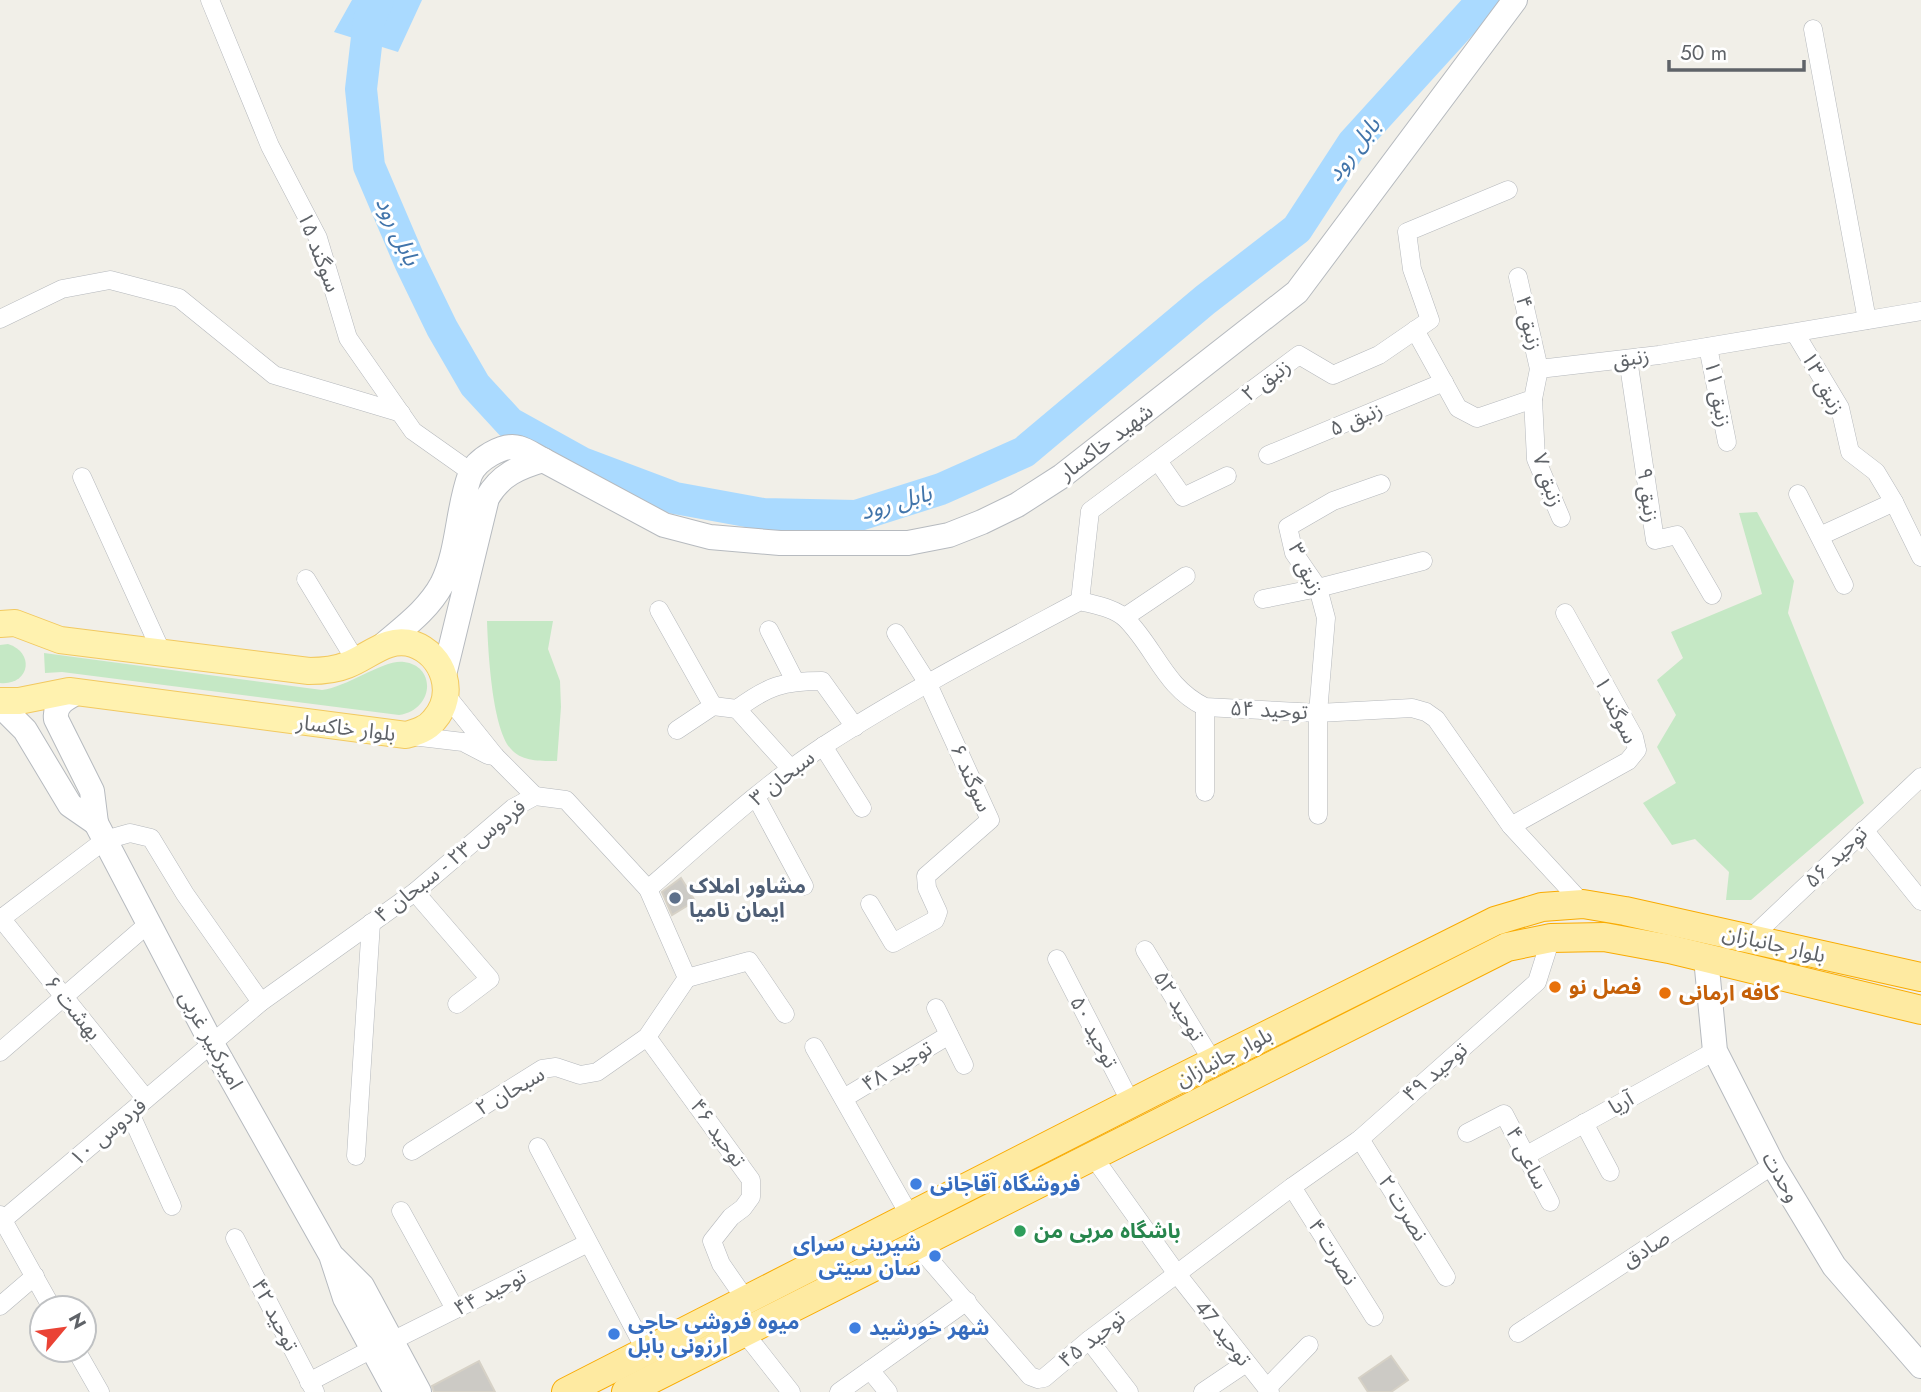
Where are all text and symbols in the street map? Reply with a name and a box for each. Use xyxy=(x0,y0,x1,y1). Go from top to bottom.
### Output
scale bar xyxy=(1669,28,1804,72)
text: 50 m xyxy=(1680,38,1727,68)
water label: بابل رود xyxy=(1318,109,1389,188)
water label: بابل رود xyxy=(367,191,429,272)
street label: سوگند ۱۵ xyxy=(290,208,348,296)
street label: زنبق ۴ xyxy=(1508,293,1550,353)
street label: زنبق xyxy=(1611,341,1651,375)
street label: زنبق ۱۳ xyxy=(1794,346,1852,420)
street label: زنبق ۲ xyxy=(1235,351,1297,409)
street label: زنبق ۱۱ xyxy=(1697,358,1739,430)
street label: زنبق ۵ xyxy=(1325,394,1387,444)
street label: شهید خاکسار xyxy=(1052,397,1159,488)
street label: زنبق ۷ xyxy=(1525,449,1571,511)
street label: زنبق ۹ xyxy=(1629,466,1667,524)
water label: بابل رود xyxy=(856,475,936,528)
street label: زنبق ۳ xyxy=(1281,538,1331,600)
street label: سوگند ۱ xyxy=(1587,671,1645,749)
street label: توحید ۵۴ xyxy=(1229,693,1309,727)
street label: بلوار خاکسار xyxy=(294,707,397,749)
street label: سوگند ۶ xyxy=(943,739,999,817)
street label: سبحان ۳ xyxy=(743,743,821,813)
street label: فردوس ۲۳ - سبحان ۴ xyxy=(368,792,532,930)
street label: توحید ۵۶ xyxy=(1798,819,1874,895)
place label: مشاور املاک ایمان نامیا xyxy=(689,871,806,925)
marker: مشاور املاک ایمان نامیا xyxy=(667,890,683,906)
street label: بلوار جانبازان xyxy=(1720,918,1828,970)
street label: توحید ۵۲ xyxy=(1146,965,1212,1047)
street label: بهشت ۶ xyxy=(38,969,108,1047)
place label: فصل نو xyxy=(1569,972,1641,1002)
place label: کافه ارمانی xyxy=(1679,978,1780,1008)
marker: فصل نو xyxy=(1547,979,1563,995)
street label: امیرکبیر غربی xyxy=(171,985,251,1095)
marker: کافه ارمانی xyxy=(1657,985,1673,1001)
street label: توحید ۵۰ xyxy=(1062,991,1126,1073)
street label: بلوار جانبازان xyxy=(1170,1020,1278,1094)
street label: توحید ۴۸ xyxy=(856,1033,938,1099)
street label: توحید ۴۹ xyxy=(1396,1035,1474,1109)
street label: سبحان ۲ xyxy=(470,1059,550,1123)
street label: آریا xyxy=(1603,1084,1640,1122)
street label: فردوس ۱۰ xyxy=(63,1091,153,1173)
street label: توحید ۴۶ xyxy=(683,1093,753,1173)
street label: ساعی ۴ xyxy=(1498,1121,1556,1195)
street label: وحدت xyxy=(1755,1146,1807,1208)
place label: فروشگاه آقاجانی xyxy=(930,1169,1080,1199)
street label: نصرت ۲ xyxy=(1371,1169,1435,1247)
marker: فروشگاه آقاجانی xyxy=(908,1176,924,1192)
street label: نصرت ۴ xyxy=(1301,1213,1365,1291)
place label: باشگاه مربی من xyxy=(1034,1216,1181,1246)
street label: صادق xyxy=(1616,1222,1676,1276)
marker: باشگاه مربی من xyxy=(1012,1223,1028,1239)
place label: شیرینی سرای سان سیتی xyxy=(793,1229,921,1283)
marker: شیرینی سرای سان سیتی xyxy=(927,1248,943,1264)
street label: توحید ۴۴ xyxy=(448,1261,532,1323)
street label: توحید ۴۲ xyxy=(244,1273,306,1357)
street label: توحید 47 xyxy=(1187,1293,1259,1373)
north arrow xyxy=(28,1294,98,1364)
street label: توحید ۴۵ xyxy=(1052,1303,1132,1375)
place label: میوه فروشی حاجی ارزونی بابل xyxy=(628,1307,799,1361)
text: N xyxy=(62,1308,93,1334)
place label: شهر خورشید xyxy=(869,1313,989,1343)
marker: شهر خورشید xyxy=(847,1320,863,1336)
marker: میوه فروشی حاجی ارزونی بابل xyxy=(606,1326,622,1342)

